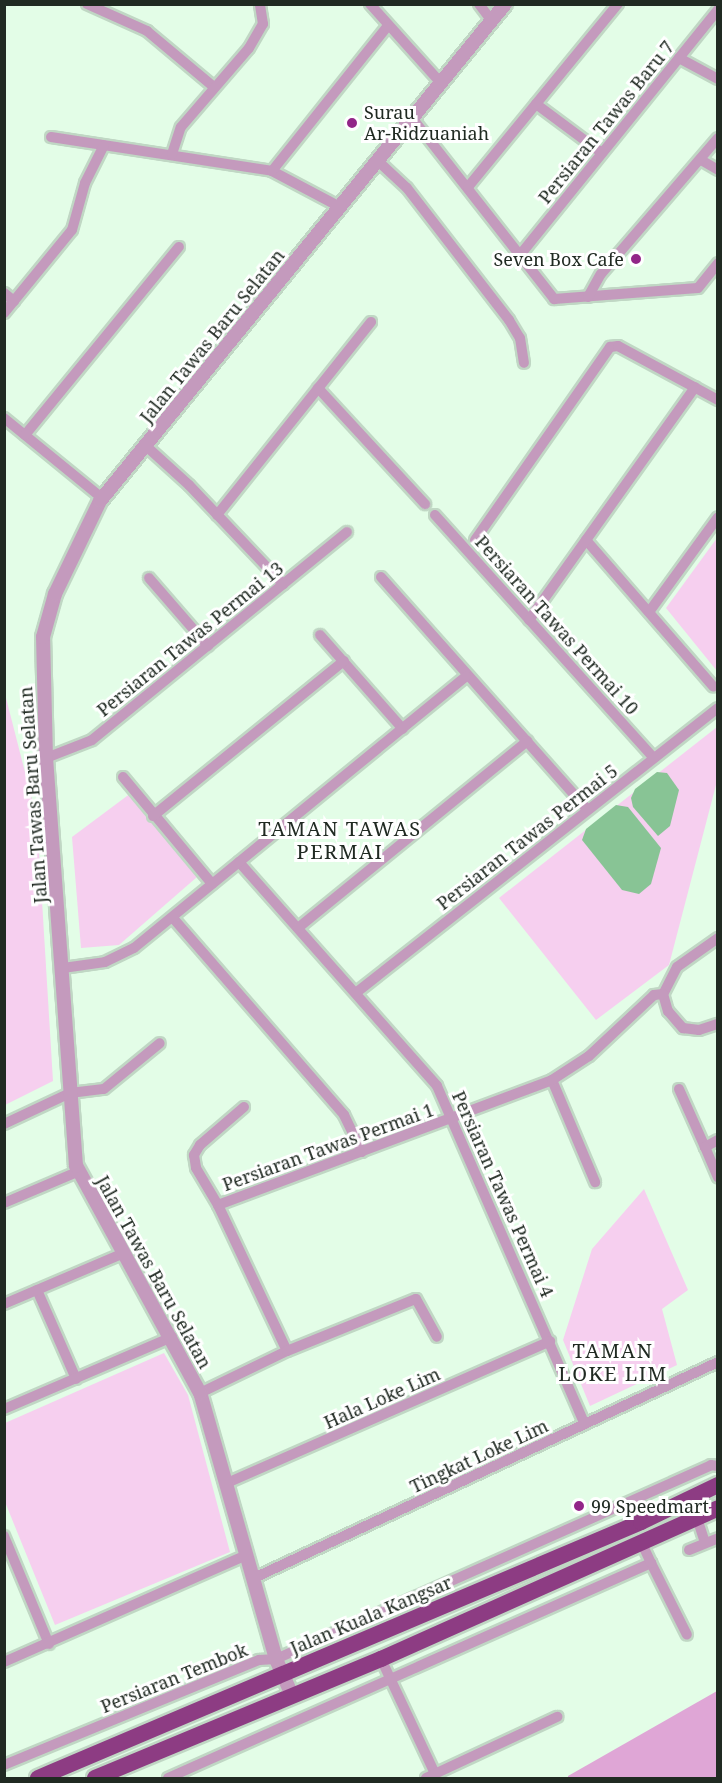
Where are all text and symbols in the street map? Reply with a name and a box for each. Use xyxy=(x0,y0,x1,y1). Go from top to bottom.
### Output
street label: Persiaran Tawas Baru 7 xyxy=(534,36,678,208)
place label: Surau Ar-Ridzuaniah xyxy=(364,102,489,144)
marker: Surau Ar-Ridzuaniah xyxy=(345,116,359,130)
street label: Jalan Tawas Baru Selatan xyxy=(135,245,289,427)
place label: Seven Box Cafe xyxy=(494,248,624,270)
marker: Seven Box Cafe xyxy=(629,252,643,266)
street label: Persiaran Tawas Permai 10 xyxy=(471,531,643,719)
street label: Persiaran Tawas Permai 13 xyxy=(93,557,287,721)
street label: Jalan Tawas Baru Selatan xyxy=(15,686,51,904)
street label: Persiaran Tawas Permai 5 xyxy=(432,760,622,914)
district label: TAMAN TAWAS PERMAI xyxy=(258,816,422,863)
street label: Persiaran Tawas Permai 4 xyxy=(448,1088,558,1300)
street label: Persiaran Tawas Permai 1 xyxy=(219,1099,437,1195)
street label: Jalan Tawas Baru Selatan xyxy=(92,1172,216,1372)
district label: TAMAN LOKE LIM xyxy=(558,1338,668,1385)
street label: Hala Loke Lim xyxy=(321,1363,443,1433)
street label: Tingkat Loke Lim xyxy=(407,1415,551,1497)
place label: 99 Speedmart xyxy=(591,1495,709,1517)
marker: 99 Speedmart xyxy=(572,1499,586,1513)
street label: Jalan Kuala Kangsar xyxy=(287,1571,455,1659)
street label: Persiaran Tembok xyxy=(98,1639,250,1717)

